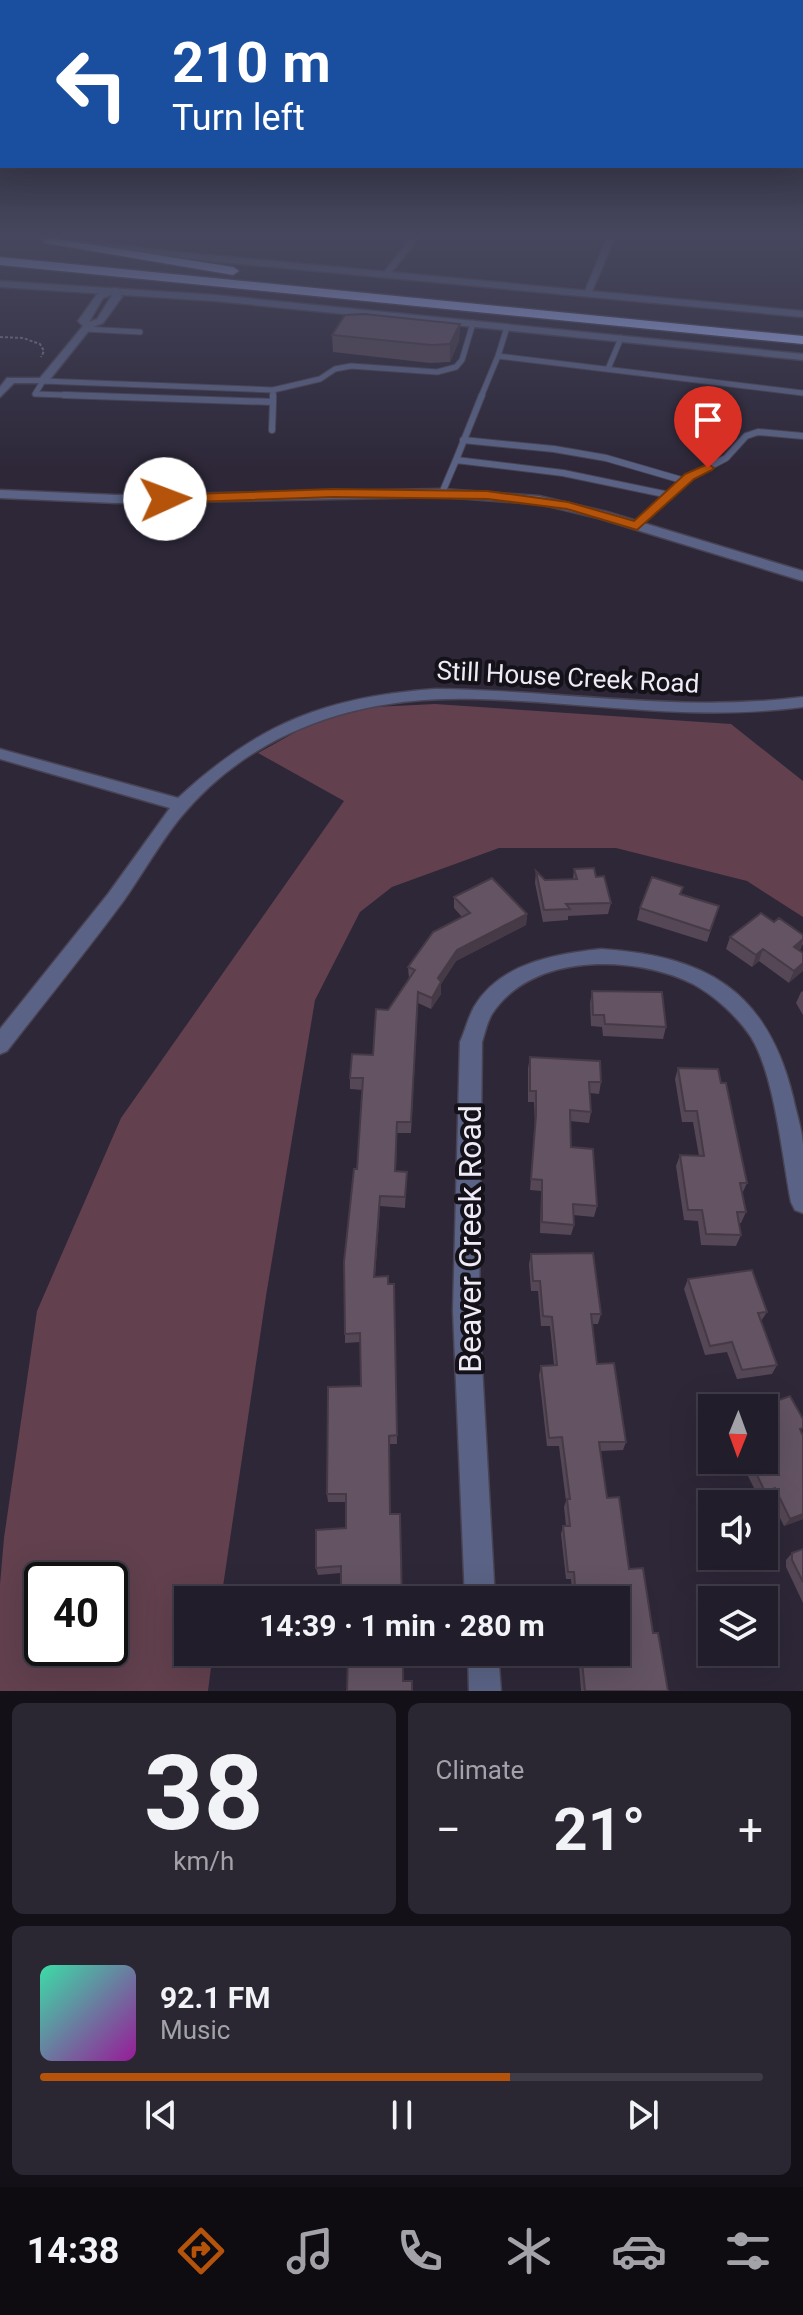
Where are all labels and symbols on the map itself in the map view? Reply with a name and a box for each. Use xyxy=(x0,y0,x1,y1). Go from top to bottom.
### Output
pin xyxy=(674,386,742,468)
position arrow xyxy=(123,457,207,541)
street label: Still House Creek Road xyxy=(436,655,700,699)
street label: Beaver Creek Road xyxy=(451,1105,489,1373)
north arrow xyxy=(698,1394,778,1474)
speed limit sign: 40 xyxy=(24,1562,128,1666)

